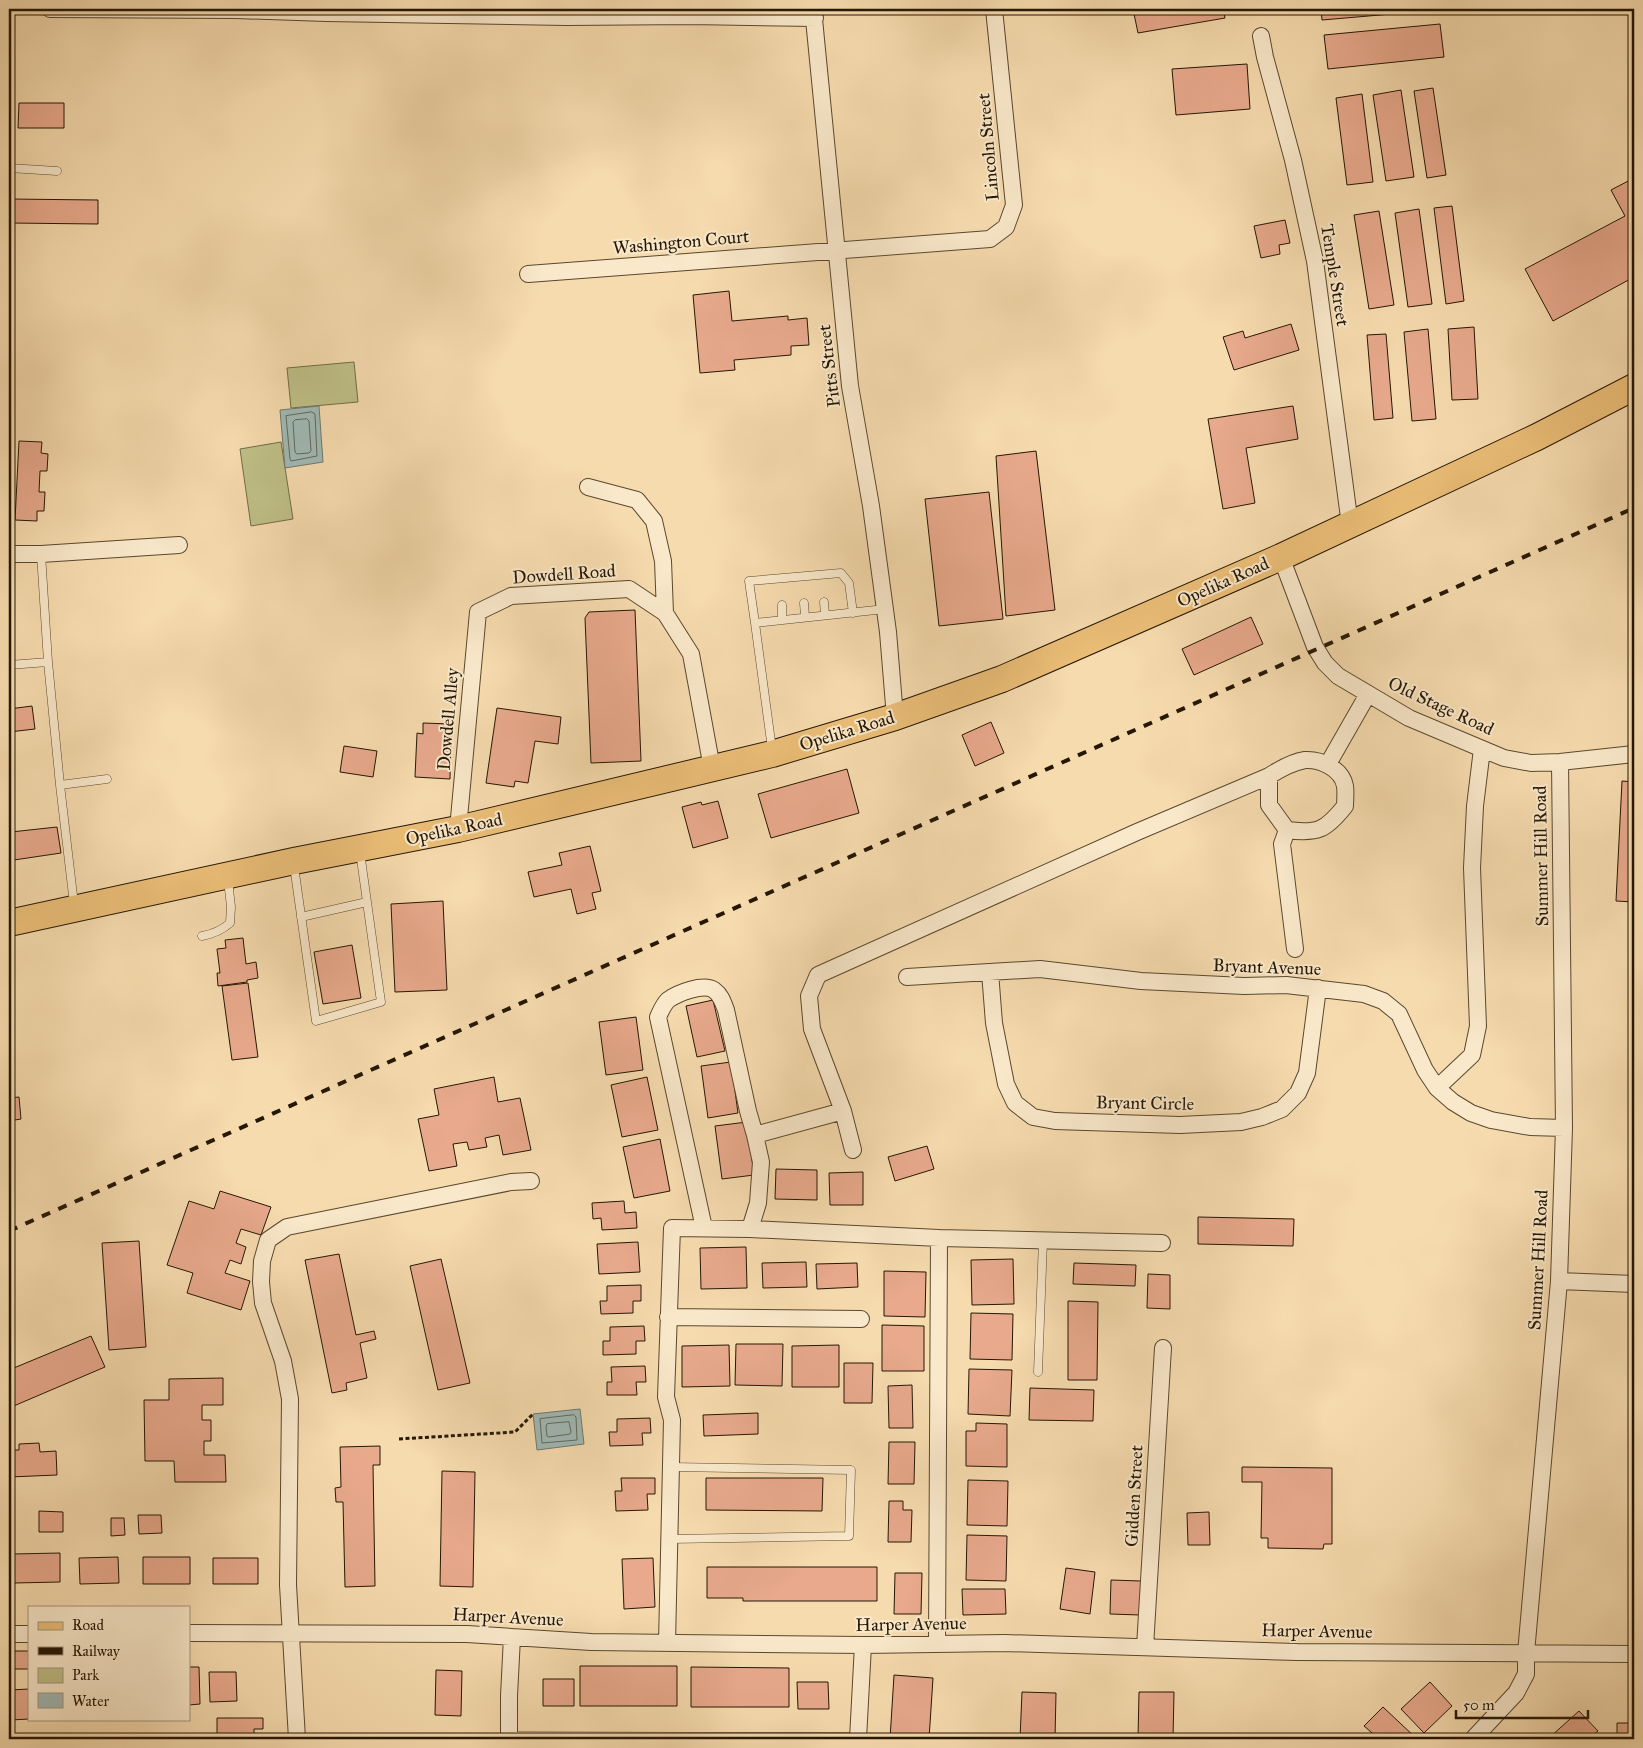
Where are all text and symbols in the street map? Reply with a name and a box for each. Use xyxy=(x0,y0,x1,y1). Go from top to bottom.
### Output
street label: Lincoln Street xyxy=(972,92,1004,202)
street label: Temple Street xyxy=(1316,222,1354,328)
street label: Washington Court xyxy=(612,225,751,260)
street label: Pitts Street xyxy=(813,323,845,409)
street label: Opelika Road xyxy=(1174,552,1272,612)
street label: Dowdell Road xyxy=(512,559,616,589)
street label: Dowdell Alley xyxy=(433,666,463,771)
street label: Old Stage Road xyxy=(1384,672,1497,741)
street label: Opelika Road xyxy=(797,706,897,756)
street label: Summer Hill Road xyxy=(1529,785,1553,927)
street label: Opelika Road xyxy=(404,808,504,850)
street label: Bryant Avenue xyxy=(1212,954,1322,980)
street label: Bryant Circle xyxy=(1096,1091,1194,1115)
street label: Summer Hill Road xyxy=(1523,1189,1553,1331)
street label: Gidden Street xyxy=(1120,1444,1148,1547)
street label: Harper Avenue xyxy=(452,1603,564,1631)
legend xyxy=(28,1606,190,1720)
street label: Harper Avenue xyxy=(855,1612,967,1636)
text: Road xyxy=(72,1616,104,1634)
street label: Harper Avenue xyxy=(1261,1619,1373,1643)
text: Railway xyxy=(72,1642,121,1660)
text: Park xyxy=(72,1666,99,1684)
scale bar xyxy=(1456,1688,1588,1720)
text: Water xyxy=(72,1692,109,1710)
text: 50 m xyxy=(1463,1696,1495,1714)

